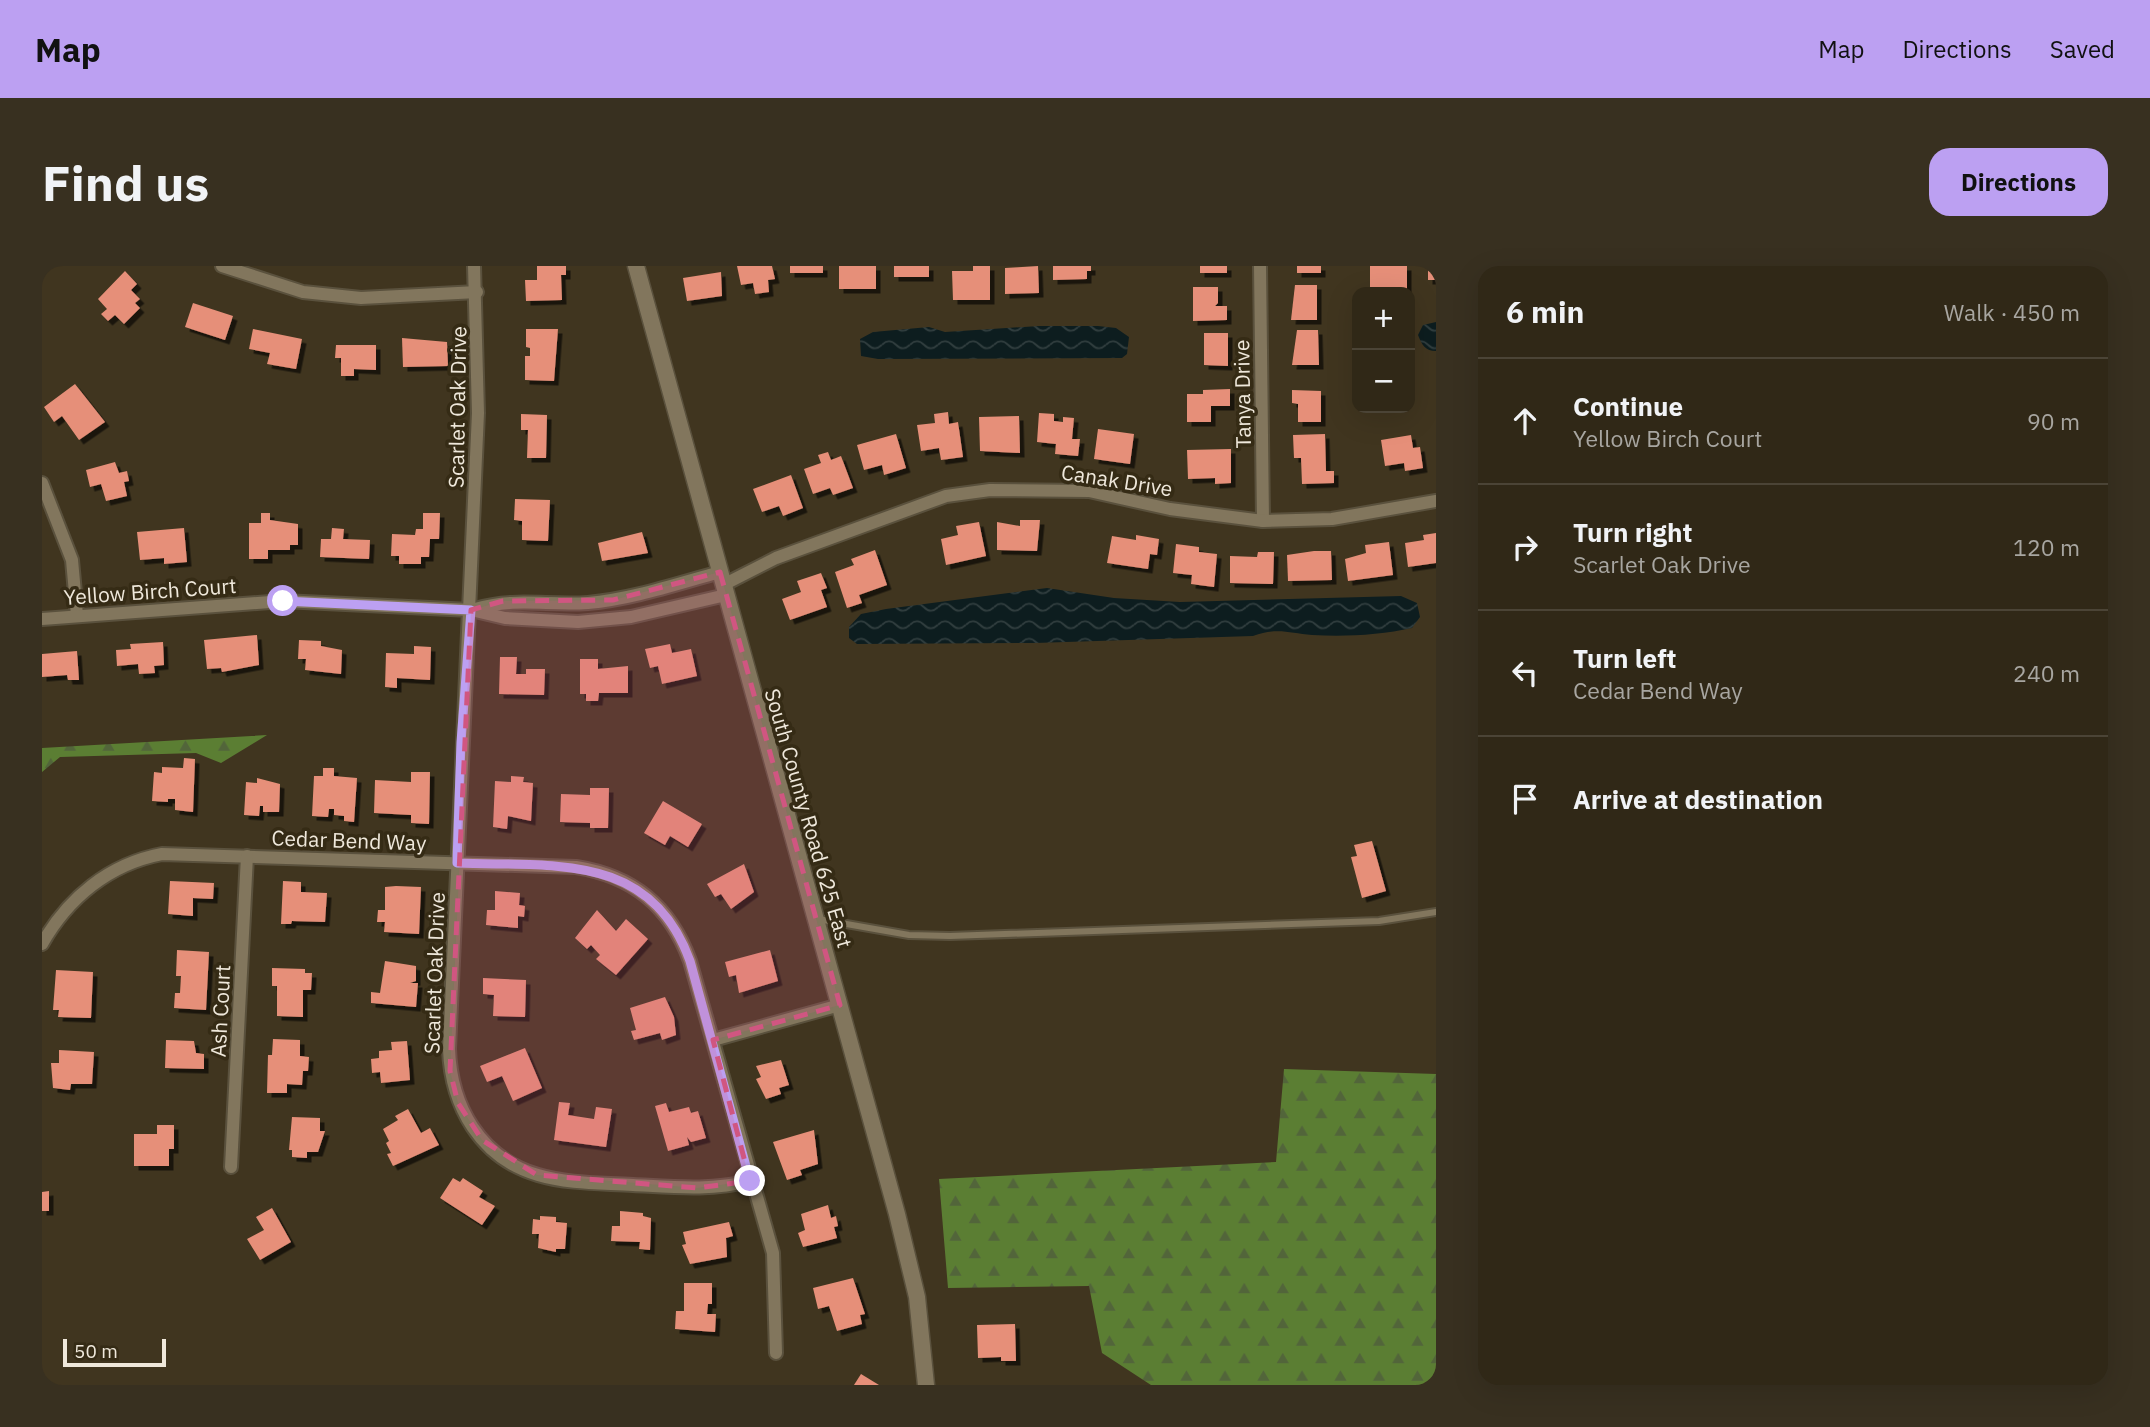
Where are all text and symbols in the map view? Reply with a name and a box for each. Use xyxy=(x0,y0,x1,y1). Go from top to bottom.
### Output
text: Map xyxy=(35,28,101,71)
text: Map xyxy=(1818,33,1864,65)
text: Directions xyxy=(1902,33,2012,65)
text: Saved xyxy=(2050,33,2115,65)
button: Directions xyxy=(1929,148,2108,216)
text: Find us xyxy=(42,151,209,214)
map controls xyxy=(1352,287,1415,413)
button: + xyxy=(1352,287,1415,350)
text: 6 min xyxy=(1506,292,1584,331)
text: Walk · 450 m xyxy=(1944,297,2080,327)
street label: Scarlet Oak Drive xyxy=(442,326,472,488)
street label: Tanya Drive xyxy=(1227,339,1257,449)
button: − xyxy=(1352,350,1415,413)
text: Continue xyxy=(1573,389,1683,423)
icon: ahead xyxy=(1506,402,1544,440)
text: 90 m xyxy=(2027,406,2080,436)
text: Yellow Birch Court xyxy=(1573,423,1762,453)
street label: Canak Drive xyxy=(1059,457,1175,503)
text: Turn right xyxy=(1573,515,1692,549)
icon: right xyxy=(1506,528,1544,566)
text: 120 m xyxy=(2013,532,2080,562)
text: Scarlet Oak Drive xyxy=(1573,549,1751,579)
street label: Yellow Birch Court xyxy=(63,571,237,611)
route start xyxy=(267,585,298,616)
text: Turn left xyxy=(1573,641,1676,675)
icon: left xyxy=(1506,654,1544,692)
text: 240 m xyxy=(2013,658,2080,688)
text: Cedar Bend Way xyxy=(1573,675,1743,705)
street label: South County Road 625 East xyxy=(759,685,859,951)
icon: arrive xyxy=(1506,780,1544,818)
text: Arrive at destination xyxy=(1573,782,1823,816)
street label: Cedar Bend Way xyxy=(271,823,427,857)
street label: Scarlet Oak Drive xyxy=(417,892,451,1054)
street label: Ash Court xyxy=(204,964,236,1058)
route end xyxy=(734,1165,765,1196)
scale bar xyxy=(63,1336,166,1368)
text: 50 m xyxy=(74,1339,118,1363)

